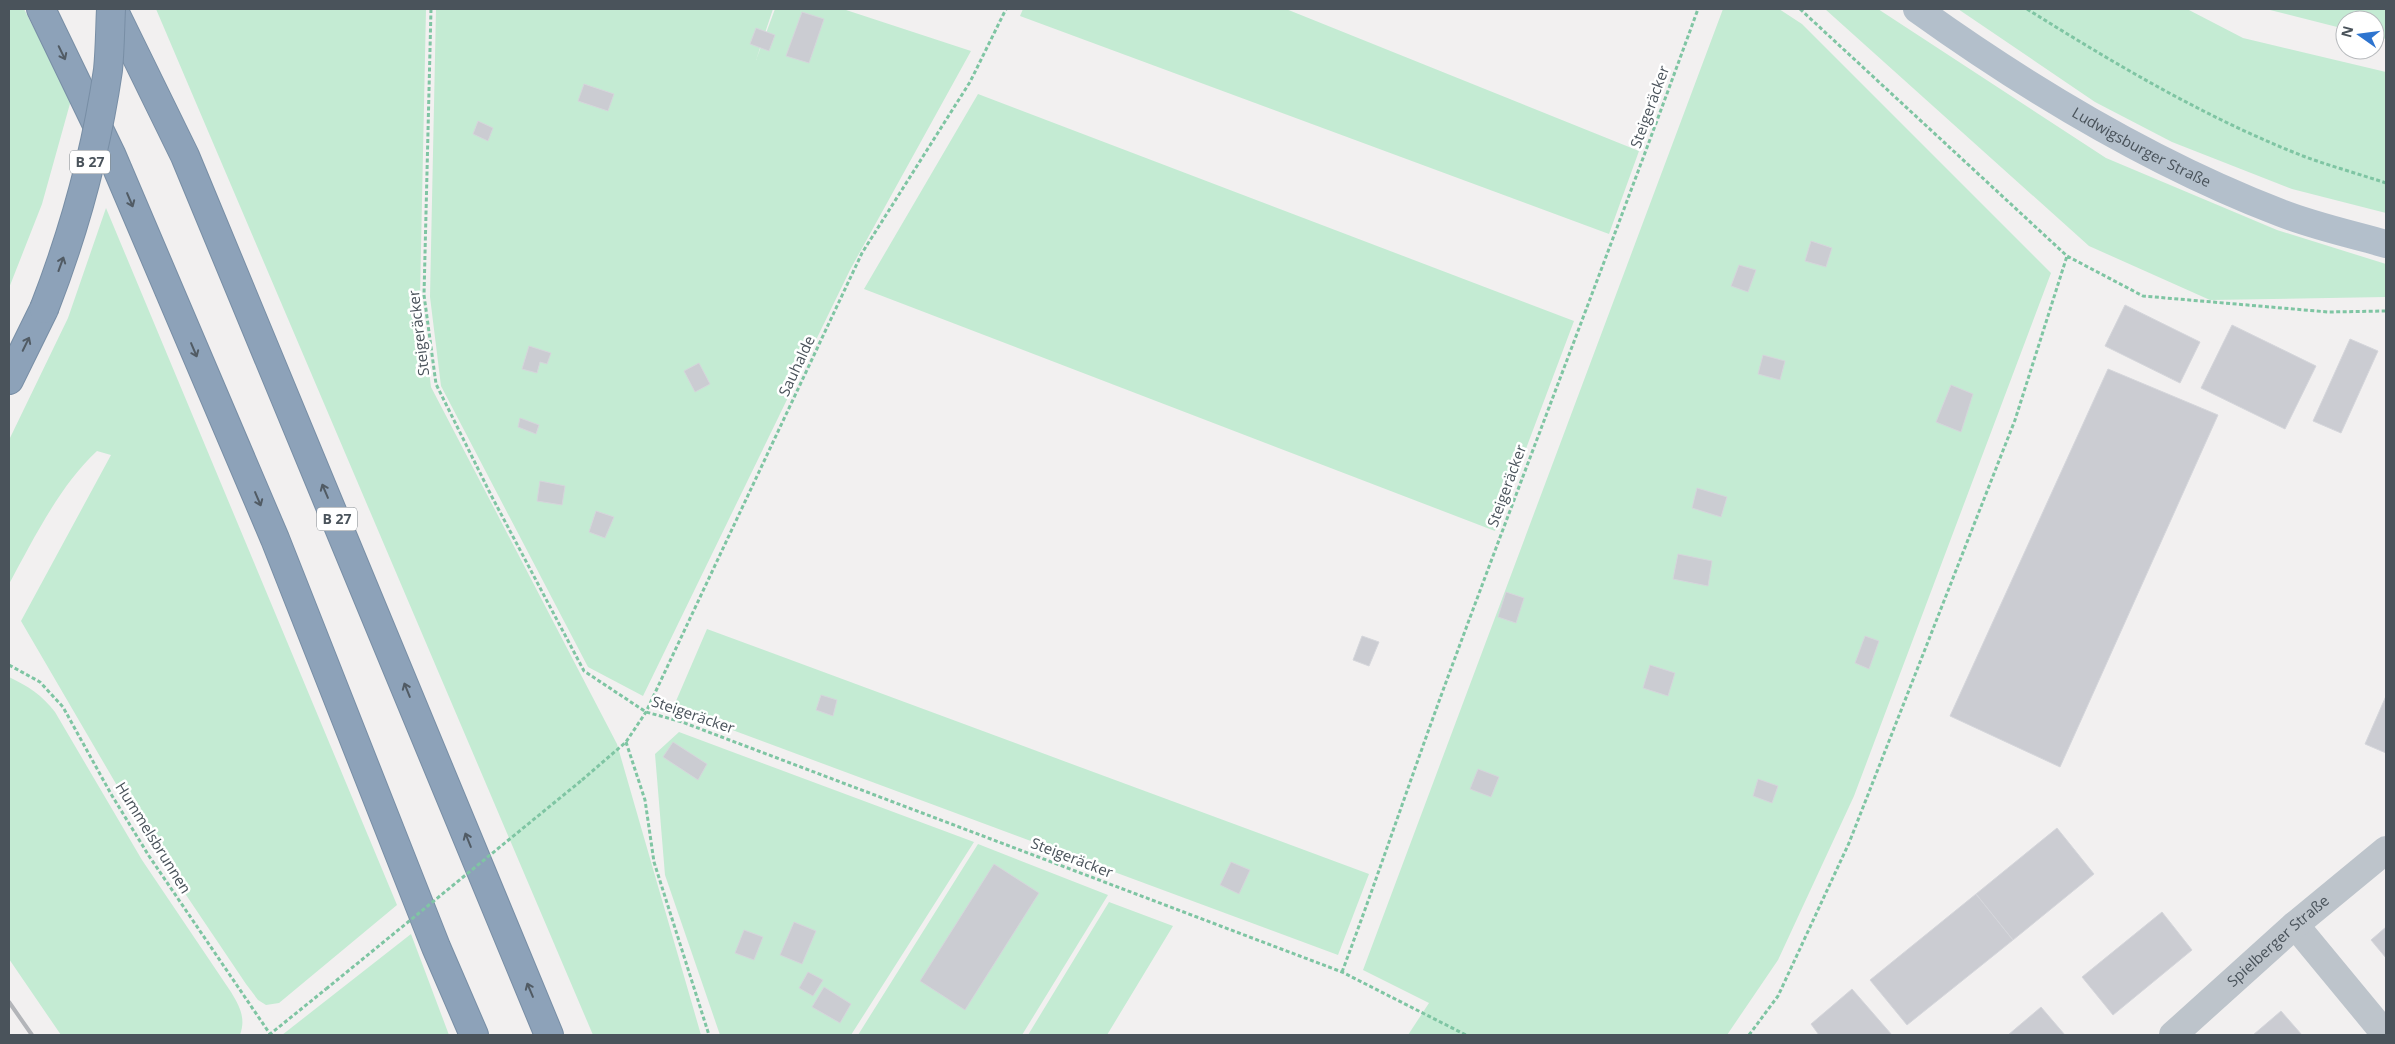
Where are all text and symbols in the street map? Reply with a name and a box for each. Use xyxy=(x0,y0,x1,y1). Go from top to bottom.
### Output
north arrow xyxy=(2335,10,2385,60)
text: N xyxy=(2336,24,2357,40)
one-way arrow xyxy=(58,45,67,60)
street label: Steigeräcker xyxy=(1625,63,1673,151)
street label: Ludwigsburger Straße xyxy=(2069,102,2214,191)
road number: B 27 xyxy=(70,150,110,173)
one-way arrow xyxy=(126,192,136,207)
one-way arrow xyxy=(57,257,66,272)
street label: Steigeräcker xyxy=(403,289,433,377)
street label: Sauhalde xyxy=(773,332,819,399)
one-way arrow xyxy=(21,337,31,352)
one-way arrow xyxy=(191,342,200,357)
street label: Steigeräcker xyxy=(1482,442,1530,530)
one-way arrow xyxy=(320,484,329,499)
one-way arrow xyxy=(253,491,263,506)
road number: B 27 xyxy=(317,508,357,530)
one-way arrow xyxy=(402,682,411,698)
street label: Steigeräcker xyxy=(649,691,737,738)
street label: Hummelsbrunnen xyxy=(111,778,196,897)
street label: Steigeräcker xyxy=(1028,832,1116,882)
one-way arrow xyxy=(463,833,472,848)
street label: Spielberger Straße xyxy=(2222,890,2333,991)
one-way arrow xyxy=(525,983,535,998)

